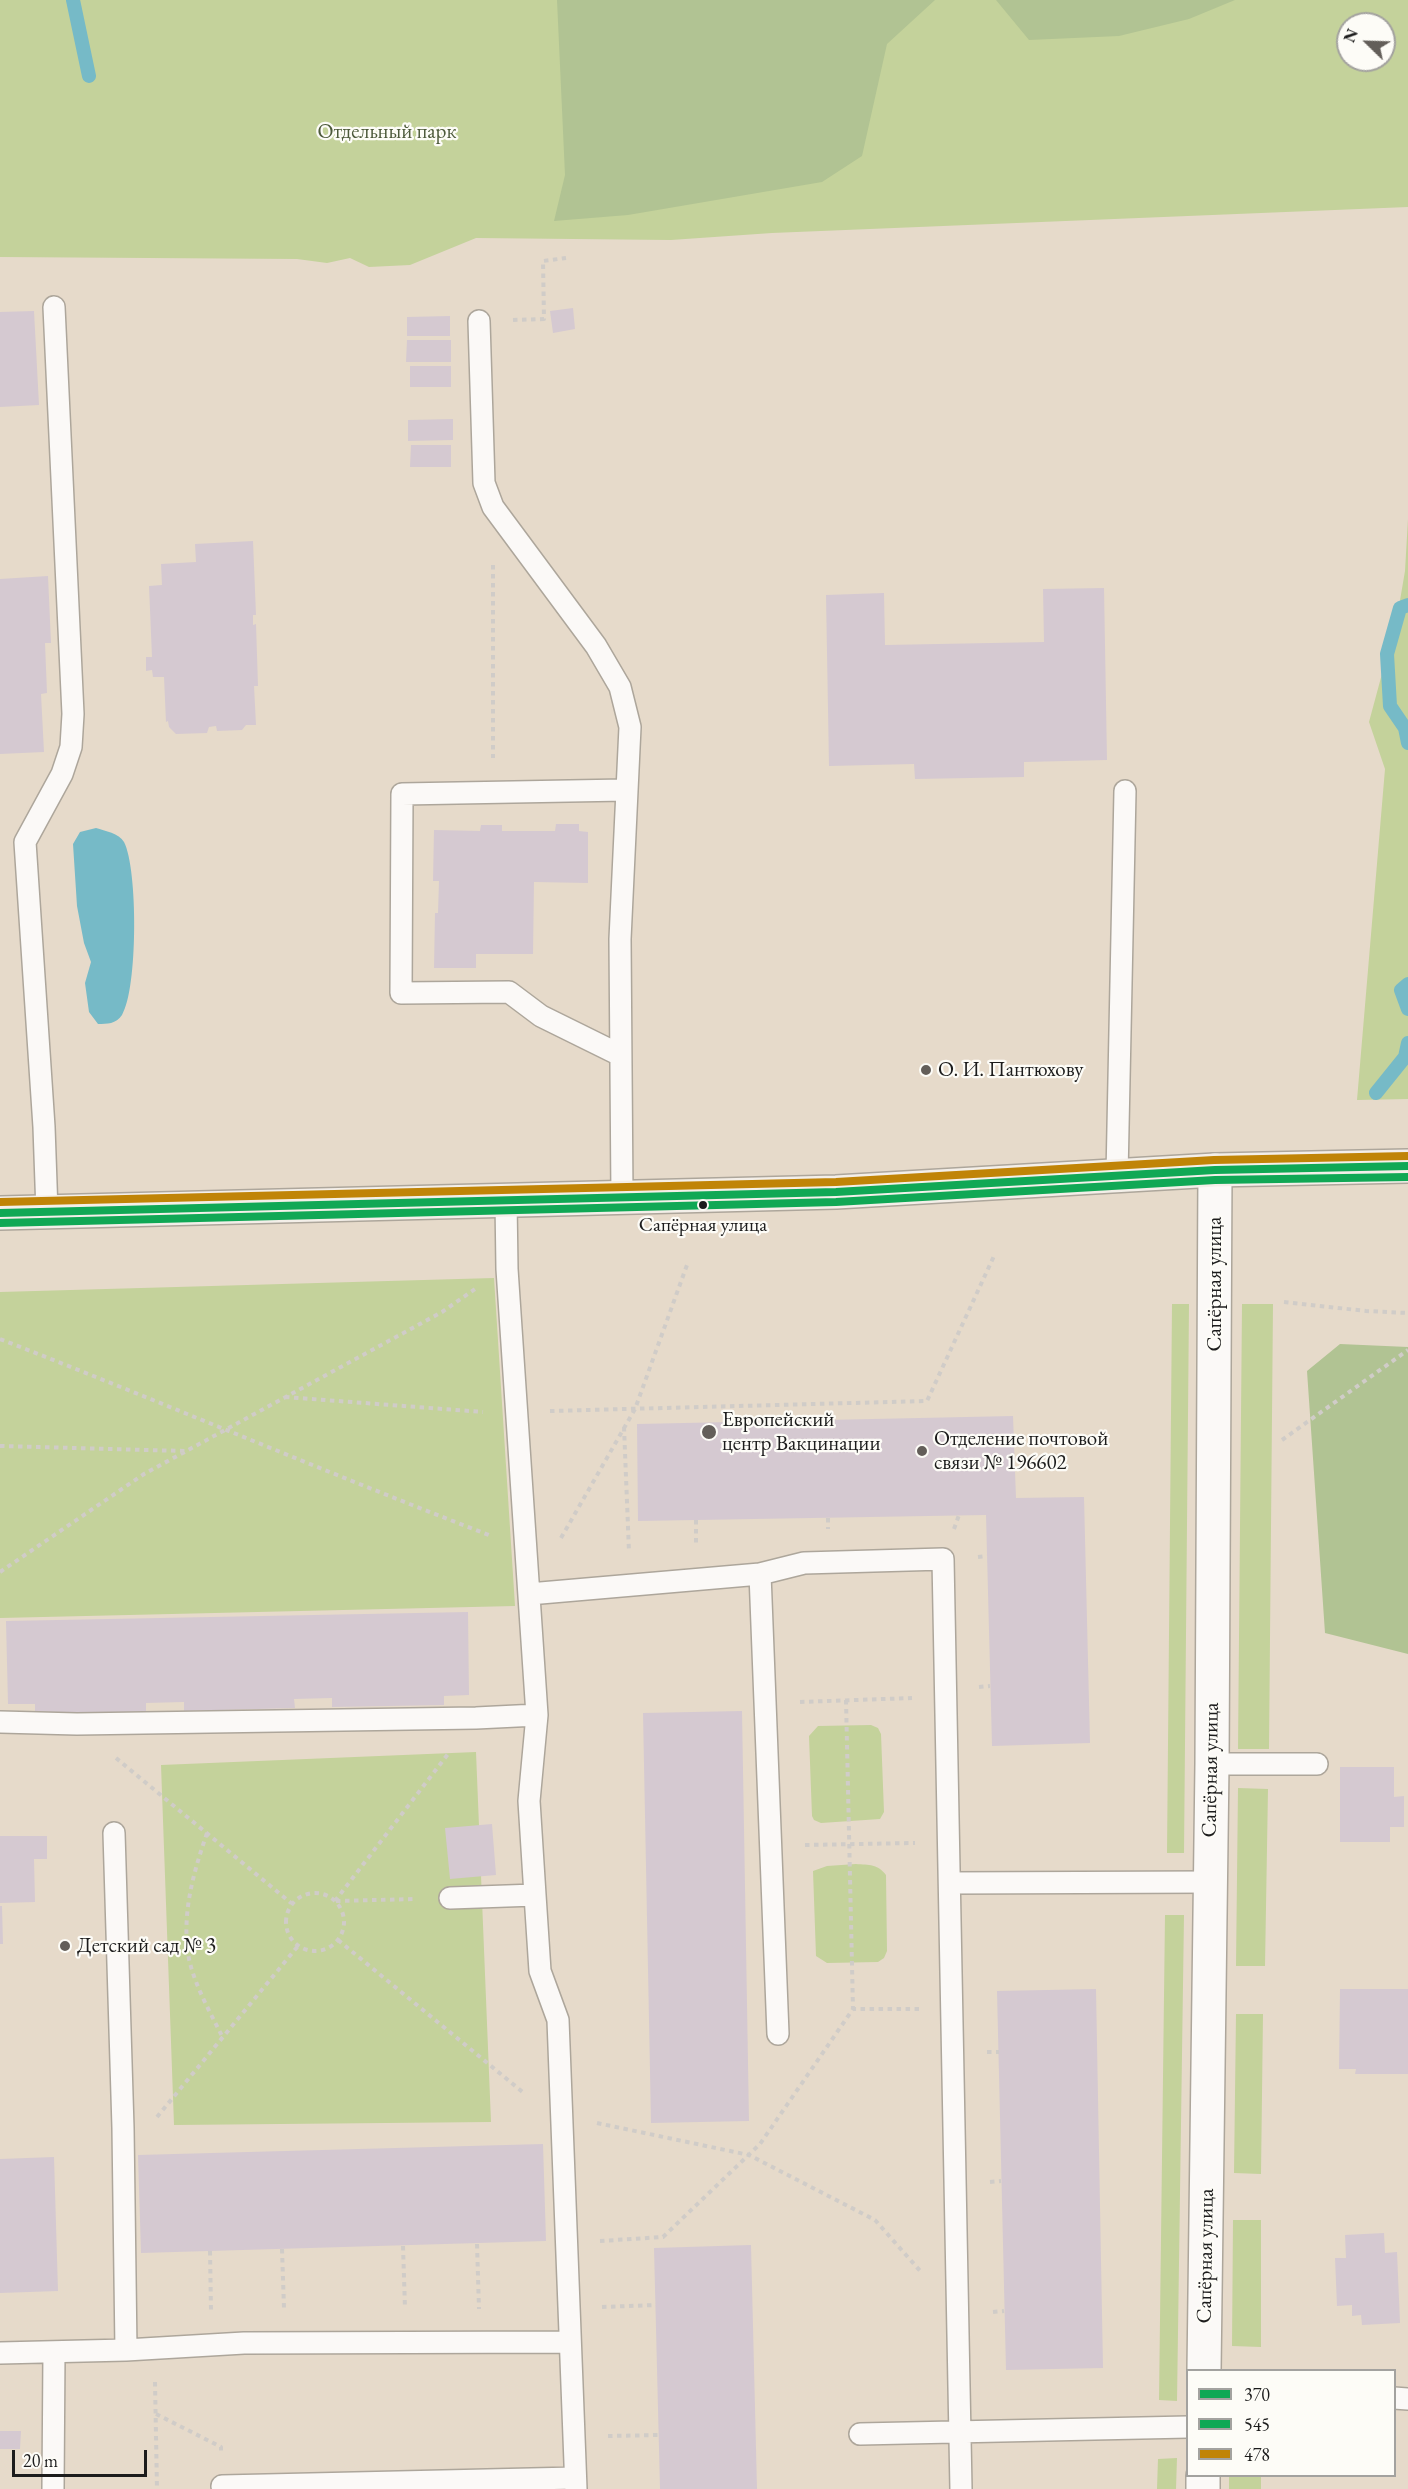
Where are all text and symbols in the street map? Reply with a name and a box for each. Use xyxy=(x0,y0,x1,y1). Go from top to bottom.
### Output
north arrow xyxy=(1336,12,1396,72)
text: N xyxy=(1339,25,1363,46)
park label: Отдельный парк xyxy=(317,119,457,145)
place label: О. И. Пантюхову xyxy=(938,1057,1083,1083)
marker: О. И. Пантюхову xyxy=(919,1063,933,1077)
marker: Сапёрная улица xyxy=(697,1199,709,1211)
place label: Сапёрная улица xyxy=(639,1214,767,1238)
street label: Сапёрная улица xyxy=(1202,1217,1228,1351)
place label: Европейский центр Вакцинации xyxy=(722,1407,881,1457)
marker: Европейский центр Вакцинации xyxy=(700,1423,718,1441)
place label: Отделение почтовой связи № 196602 xyxy=(934,1426,1108,1476)
marker: Отделение почтовой связи № 196602 xyxy=(915,1444,929,1458)
street label: Сапёрная улица xyxy=(1197,1702,1225,1838)
place label: Детский сад № 3 xyxy=(77,1933,216,1959)
marker: Детский сад № 3 xyxy=(58,1939,72,1953)
street label: Сапёрная улица xyxy=(1192,2188,1220,2324)
legend xyxy=(1186,2369,1396,2477)
text: 370 xyxy=(1244,2383,1270,2406)
text: 545 xyxy=(1244,2413,1270,2436)
scale bar xyxy=(15,2438,150,2476)
text: 478 xyxy=(1244,2443,1270,2466)
text: 20 m xyxy=(23,2449,58,2472)

